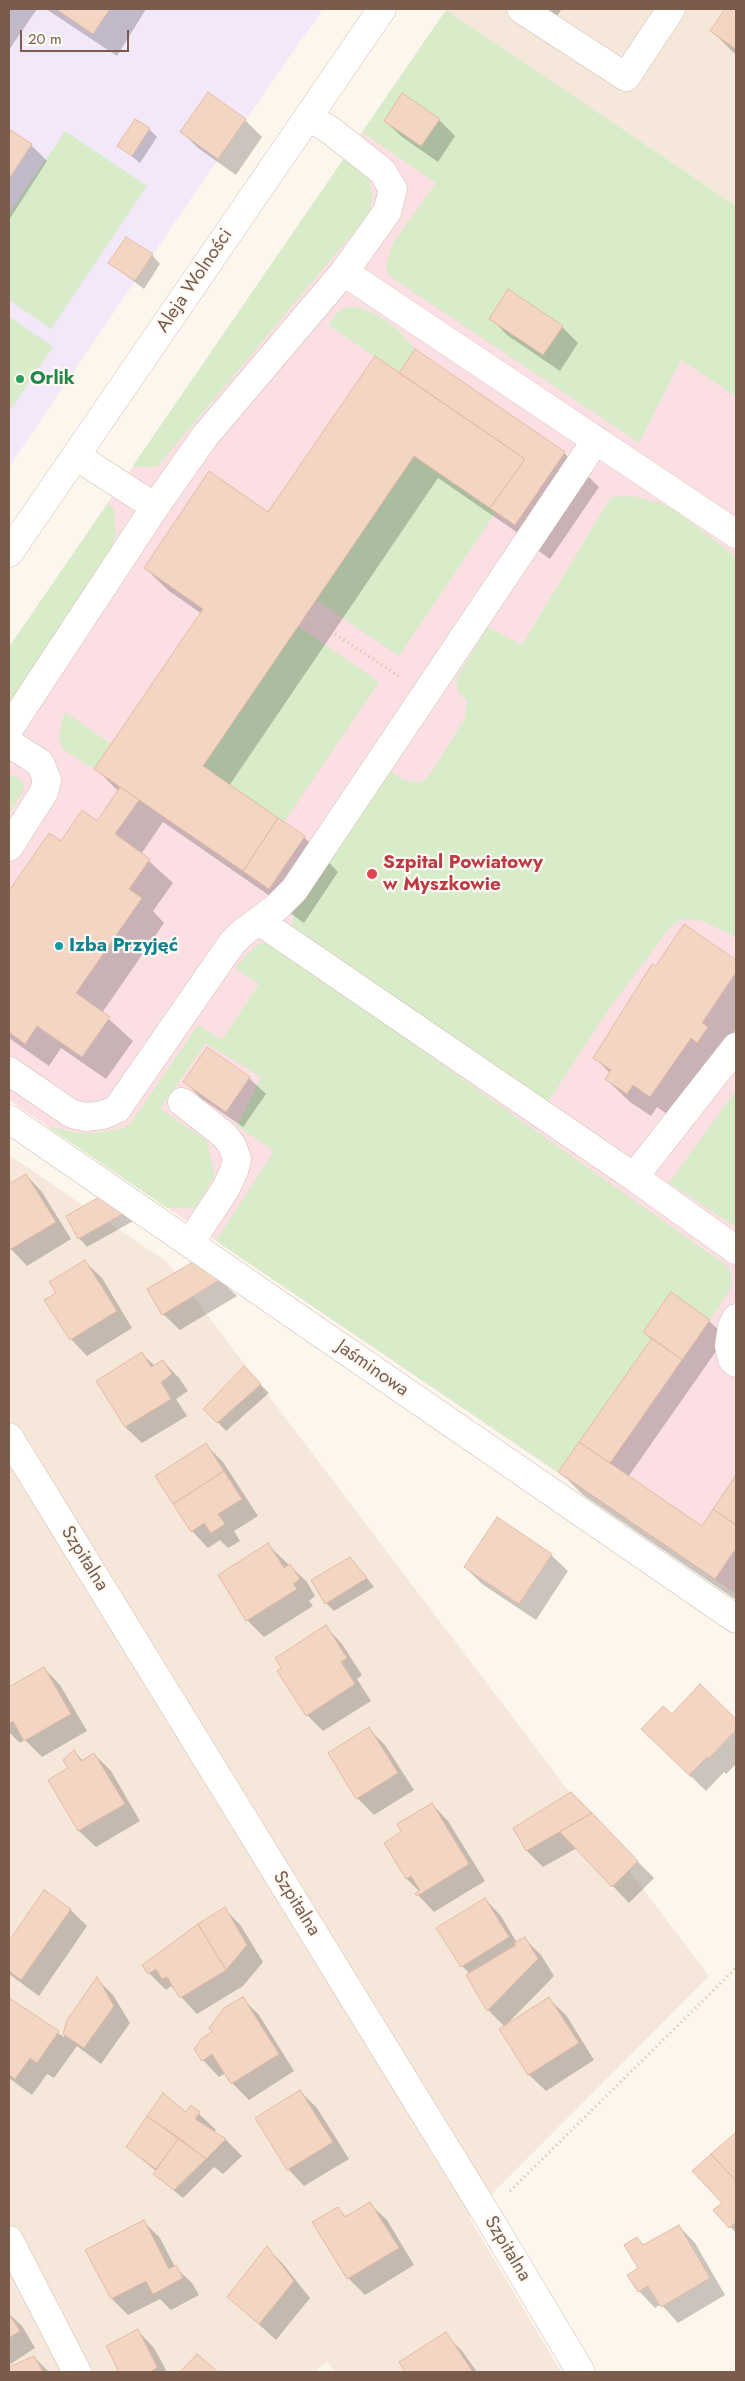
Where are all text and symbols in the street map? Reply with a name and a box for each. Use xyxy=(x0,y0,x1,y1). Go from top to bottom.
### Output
scale bar xyxy=(22,20,131,52)
text: 20 m xyxy=(28,28,62,50)
street label: Aleja Wolności xyxy=(152,225,238,337)
place label: Orlik xyxy=(30,368,75,390)
marker: Orlik xyxy=(14,373,26,385)
place label: Szpital Powiatowy w Myszkowie xyxy=(383,852,543,896)
marker: Szpital Powiatowy w Myszkowie xyxy=(365,867,379,881)
place label: Izba Przyjęć xyxy=(69,935,178,957)
marker: Izba Przyjęć xyxy=(53,940,65,952)
street label: Jaśminowa xyxy=(331,1336,413,1402)
street label: Szpitalna xyxy=(55,1522,113,1596)
street label: Szpitalna xyxy=(267,1867,325,1941)
street label: Szpitalna xyxy=(479,2212,535,2286)

